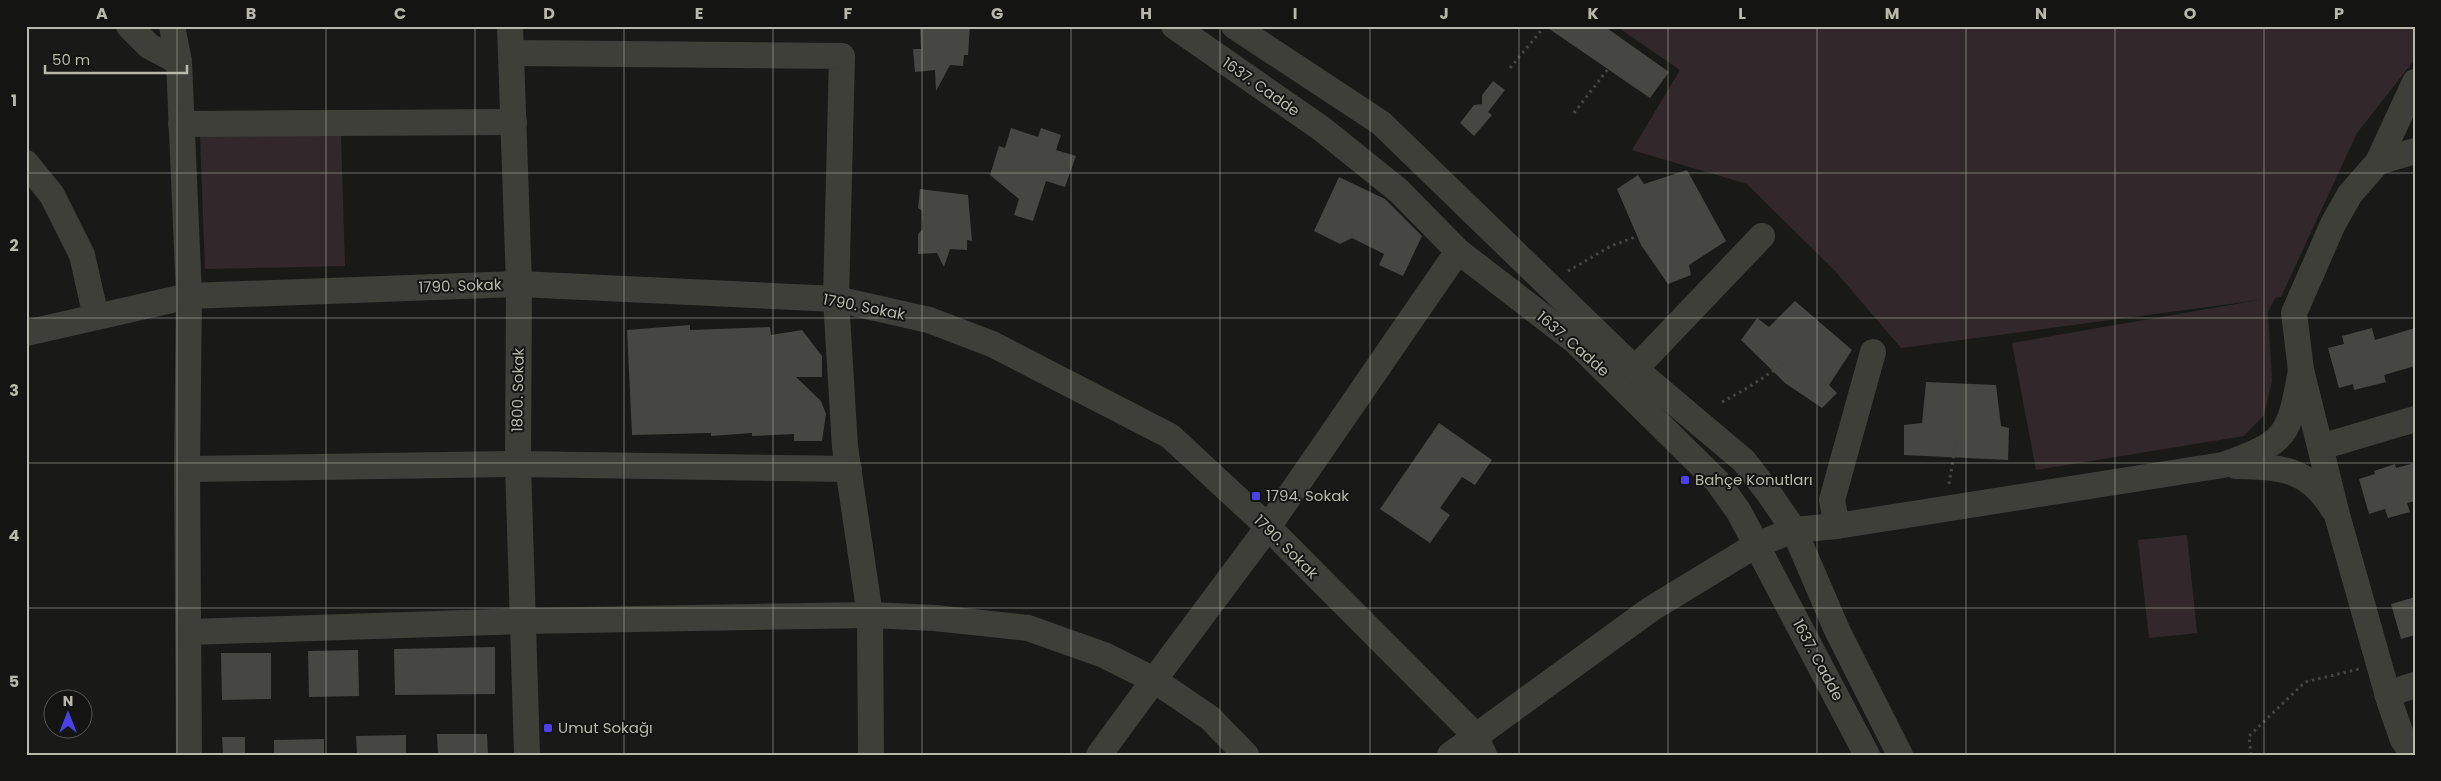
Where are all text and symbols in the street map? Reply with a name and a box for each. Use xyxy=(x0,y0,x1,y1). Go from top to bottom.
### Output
text: A xyxy=(96,2,108,25)
text: B xyxy=(246,2,256,25)
text: C xyxy=(394,2,406,25)
text: D xyxy=(543,2,555,25)
text: E xyxy=(695,2,703,25)
text: F xyxy=(844,2,853,25)
text: G xyxy=(991,2,1003,25)
text: H xyxy=(1140,2,1152,25)
text: I xyxy=(1293,2,1297,25)
text: J xyxy=(1439,2,1449,25)
text: K xyxy=(1587,2,1599,25)
text: L xyxy=(1738,2,1746,25)
text: M xyxy=(1885,2,1899,25)
text: N xyxy=(2035,2,2047,25)
text: O xyxy=(2184,2,2197,25)
text: P xyxy=(2334,2,2344,25)
scale bar xyxy=(45,42,188,74)
text: 50 m xyxy=(52,49,90,70)
street label: 1637. Cadde xyxy=(1218,52,1304,121)
text: 1 xyxy=(11,89,17,112)
text: 2 xyxy=(9,234,19,257)
street label: 1790. Sokak xyxy=(418,274,502,297)
street label: 1790. Sokak xyxy=(821,288,907,325)
street label: 1637. Cadde xyxy=(1533,306,1614,381)
street label: 1800. Sokak xyxy=(506,347,529,432)
text: 3 xyxy=(9,379,19,402)
place label: Bahçe Konutları xyxy=(1695,469,1813,490)
marker: Bahçe Konutları xyxy=(1679,474,1691,486)
place label: 1794. Sokak xyxy=(1266,485,1349,506)
marker: 1794. Sokak xyxy=(1250,490,1262,502)
street label: 1790. Sokak xyxy=(1250,510,1323,584)
text: 4 xyxy=(9,524,20,547)
street label: 1637. Cadde xyxy=(1788,615,1849,704)
text: 5 xyxy=(9,670,19,693)
north arrow xyxy=(42,688,92,738)
text: N xyxy=(63,691,73,711)
place label: Umut Sokağı xyxy=(558,717,653,738)
marker: Umut Sokağı xyxy=(542,722,554,734)

